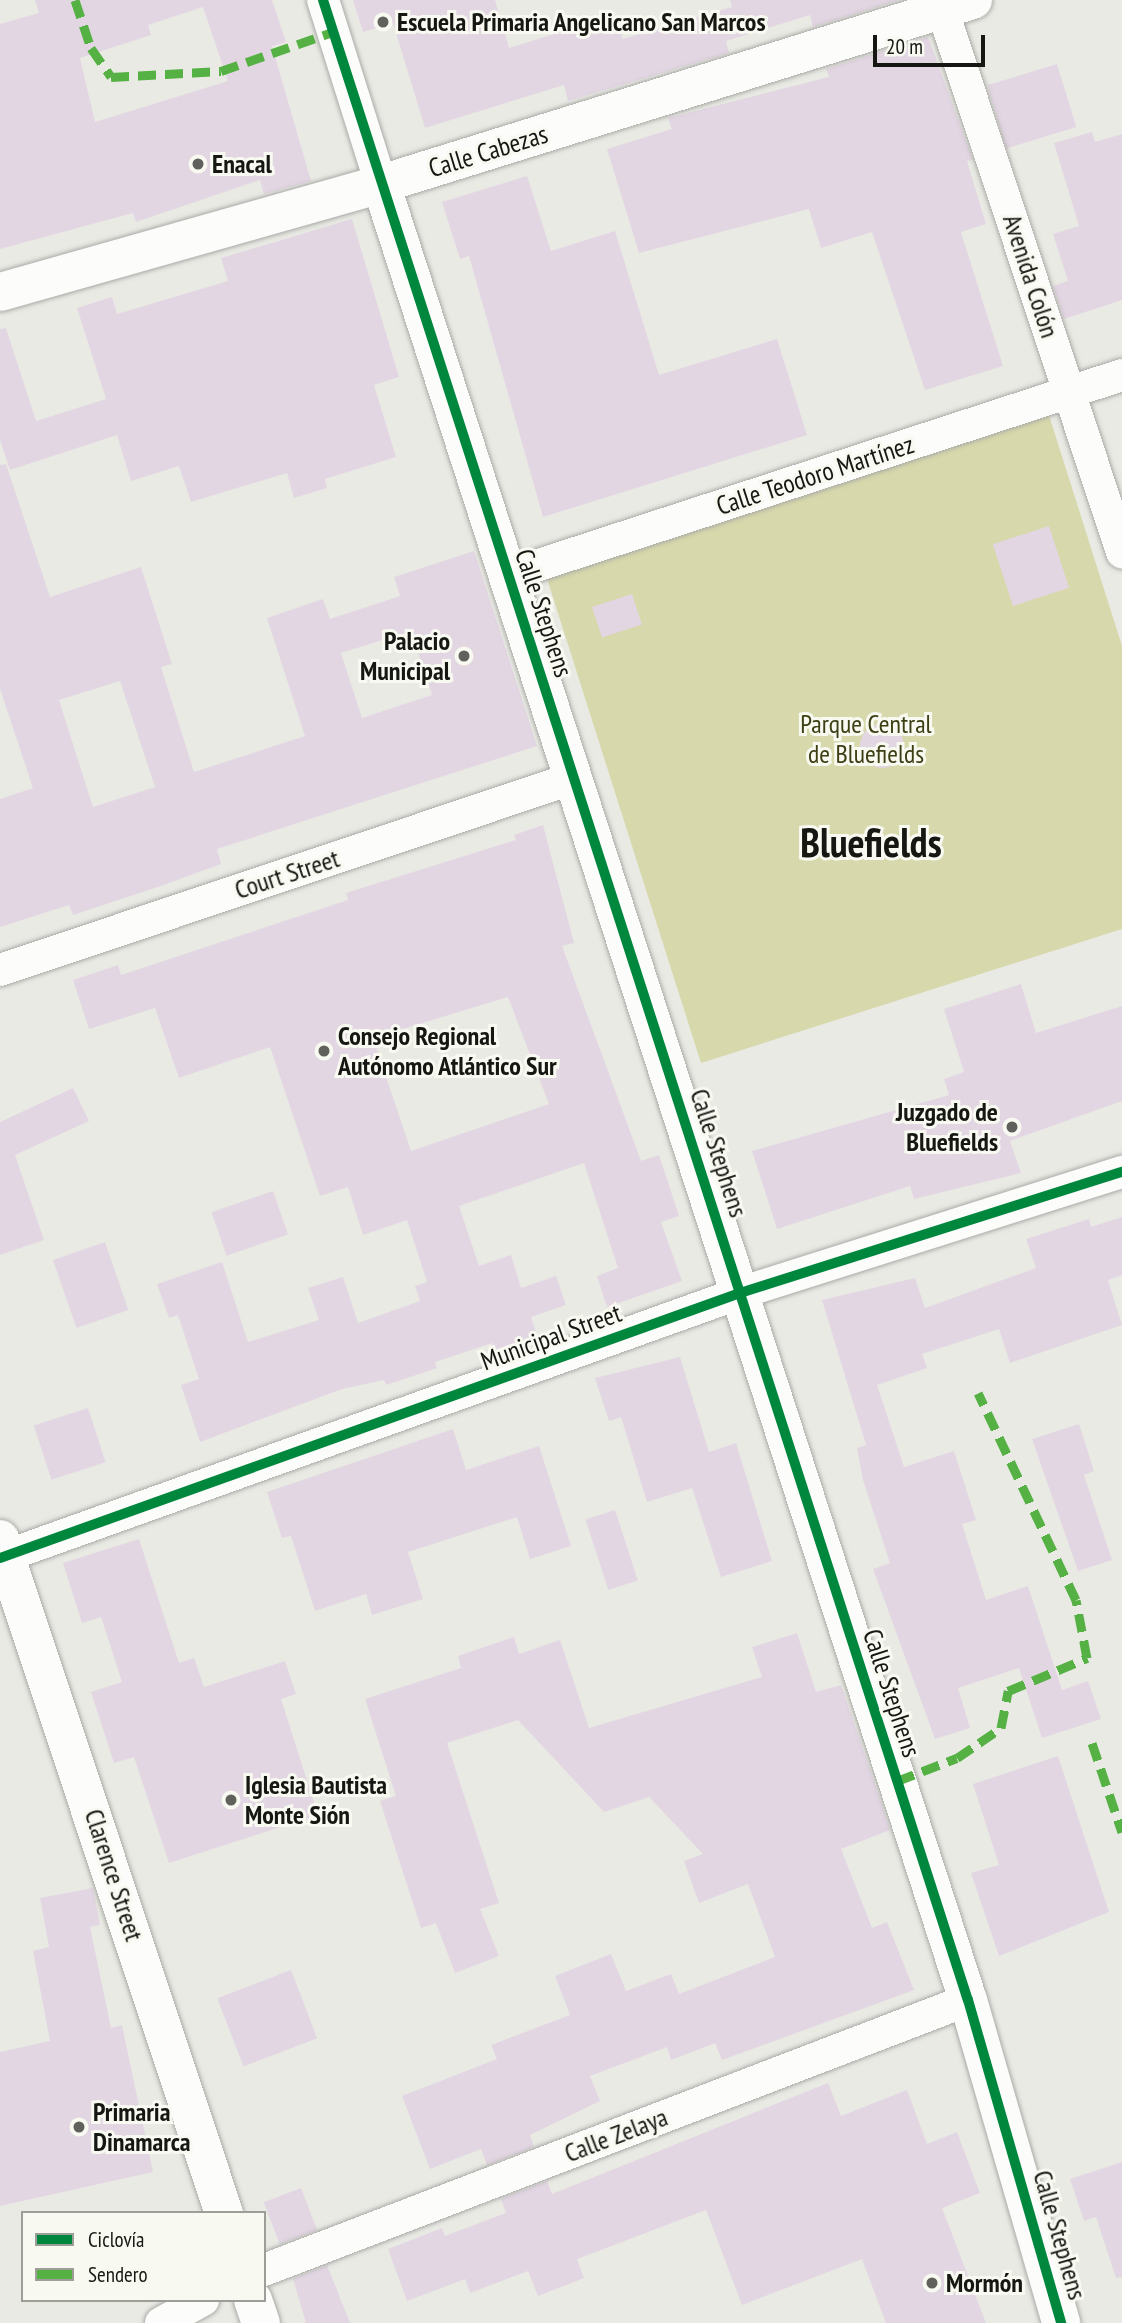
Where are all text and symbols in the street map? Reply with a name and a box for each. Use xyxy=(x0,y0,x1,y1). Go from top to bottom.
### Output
place label: Escuela Primaria Angelicano San Marcos xyxy=(397,6,766,38)
marker: Escuela Primaria Angelicano San Marcos xyxy=(375,14,391,30)
scale bar xyxy=(877,21,989,65)
text: 20 m xyxy=(886,33,923,60)
street label: Calle Cabezas xyxy=(425,118,551,184)
place label: Enacal xyxy=(212,148,272,180)
marker: Enacal xyxy=(190,156,206,172)
street label: Avenida Colón xyxy=(996,210,1066,342)
street label: Calle Teodoro Martínez xyxy=(712,428,918,522)
street label: Calle Stephens xyxy=(509,545,579,681)
place label: Palacio Municipal xyxy=(360,625,450,686)
marker: Palacio Municipal xyxy=(456,648,472,664)
park label: Parque Central de Bluefields xyxy=(800,708,932,770)
district label: Bluefields xyxy=(800,818,942,866)
street label: Court Street xyxy=(231,842,343,906)
place label: Consejo Regional Autónomo Atlántico Sur xyxy=(338,1020,558,1082)
marker: Consejo Regional Autónomo Atlántico Sur xyxy=(316,1043,332,1059)
street label: Calle Stephens xyxy=(684,1085,754,1221)
place label: Juzgado de Bluefields xyxy=(896,1096,998,1158)
marker: Juzgado de Bluefields xyxy=(1004,1119,1020,1135)
street label: Municipal Street xyxy=(477,1297,625,1377)
street label: Calle Stephens xyxy=(857,1625,927,1761)
place label: Iglesia Bautista Monte Sión xyxy=(245,1769,387,1830)
marker: Iglesia Bautista Monte Sión xyxy=(223,1792,239,1808)
street label: Clarence Street xyxy=(78,1805,150,1945)
place label: Primaria Dinamarca xyxy=(93,2096,191,2158)
street label: Calle Zelaya xyxy=(560,2101,672,2169)
marker: Primaria Dinamarca xyxy=(71,2119,87,2135)
street label: Calle Stephens xyxy=(1027,2167,1093,2303)
legend xyxy=(21,2211,266,2302)
text: Ciclovía xyxy=(88,2226,145,2253)
text: Sendero xyxy=(88,2261,147,2288)
place label: Mormón xyxy=(946,2267,1023,2299)
marker: Mormón xyxy=(924,2275,940,2291)

